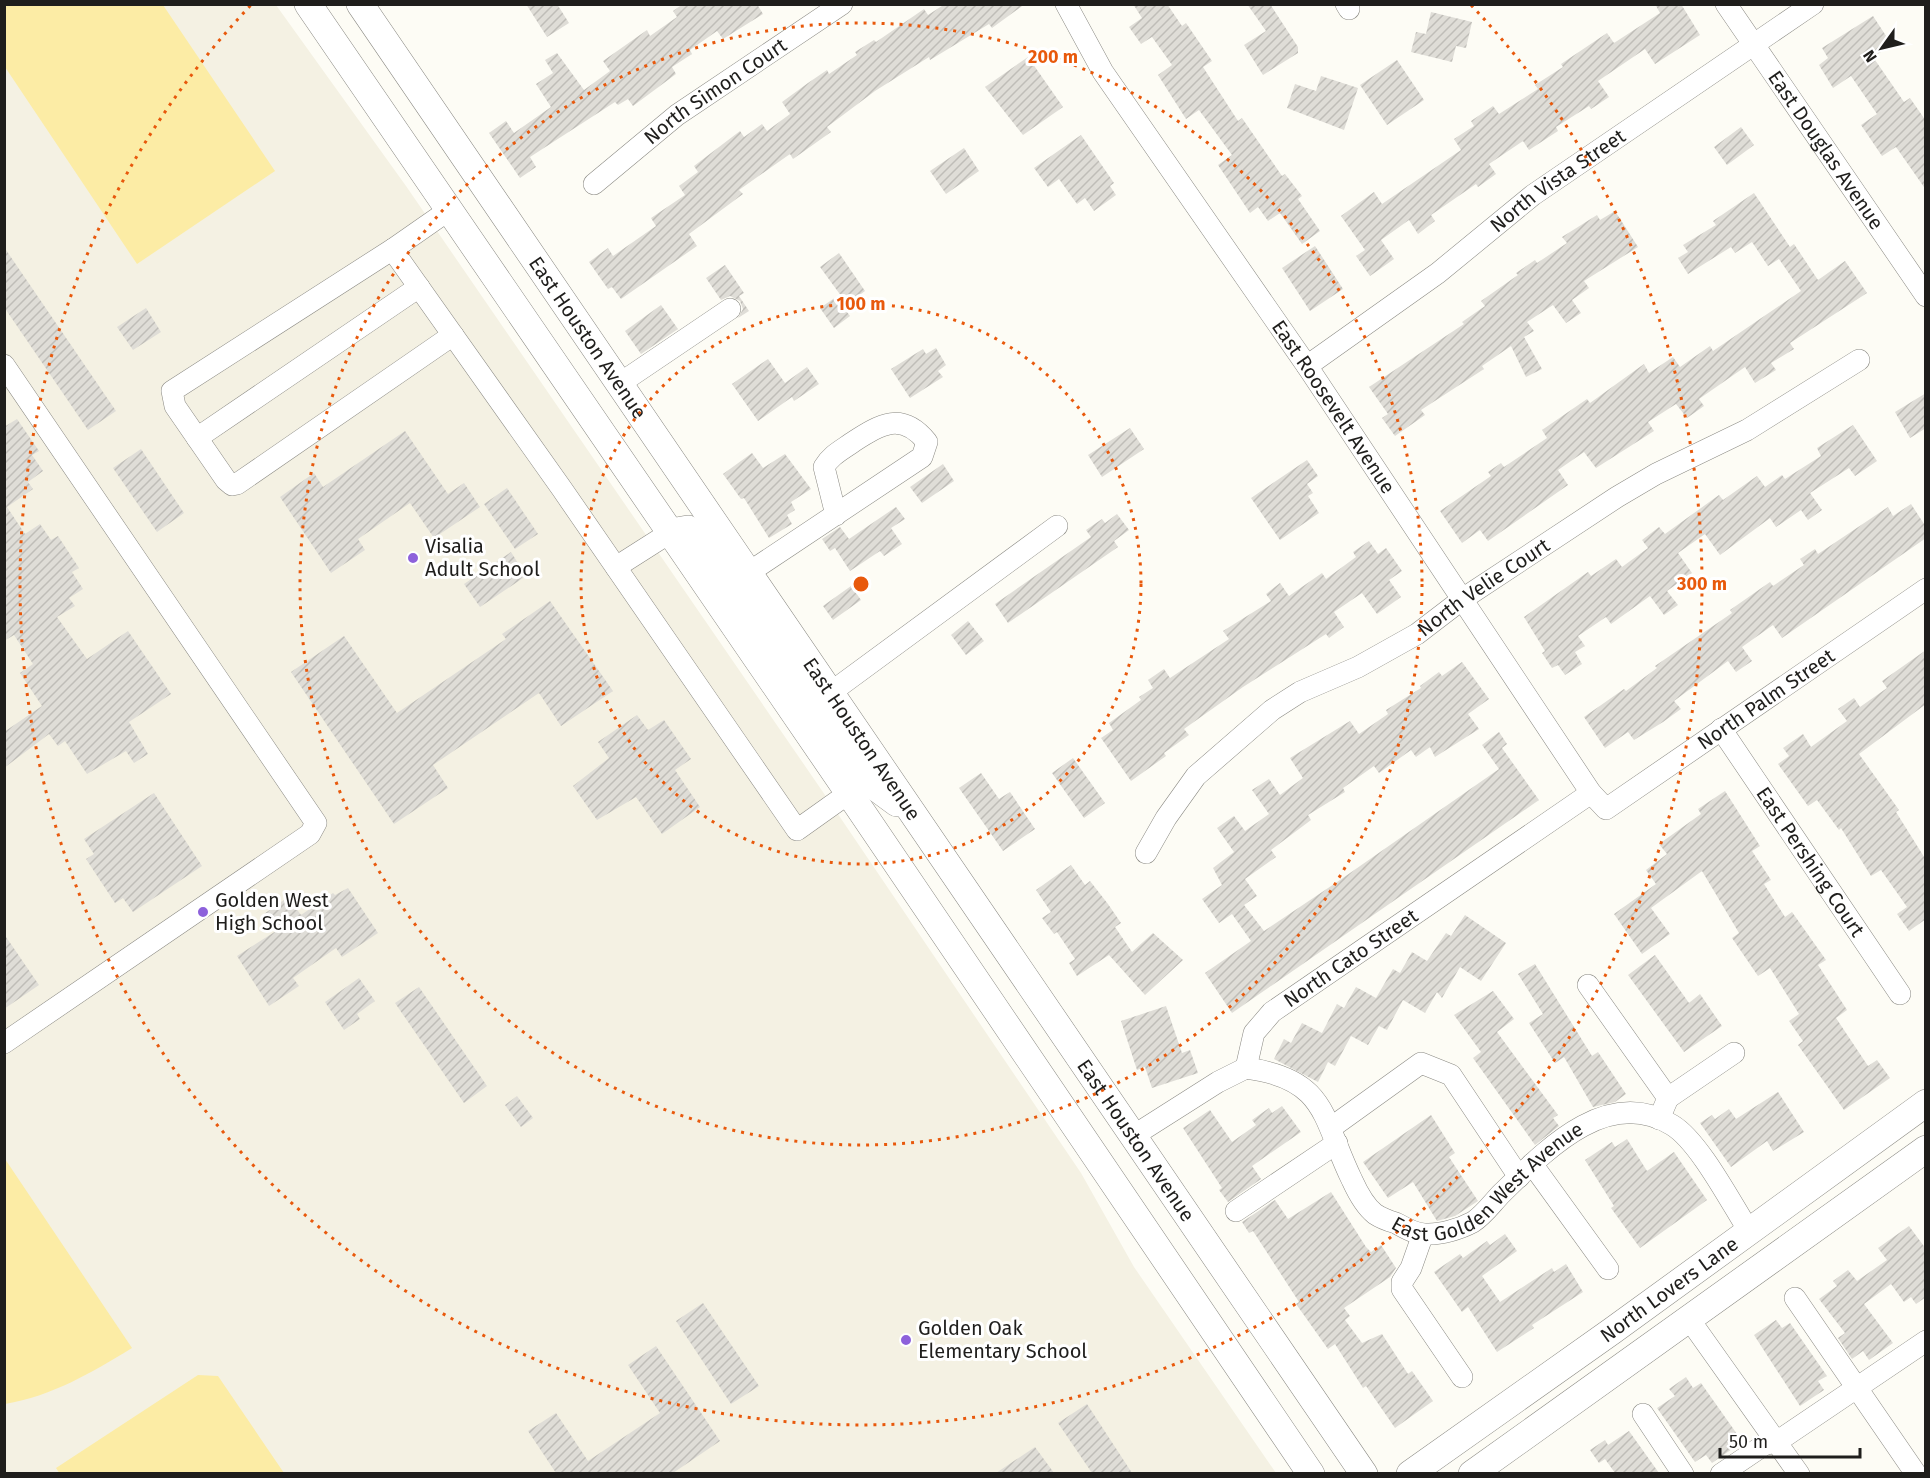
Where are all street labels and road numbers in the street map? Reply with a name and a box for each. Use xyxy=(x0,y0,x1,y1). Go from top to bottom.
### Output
street label: North Simon Court xyxy=(639,32,792,149)
street label: East Douglas Avenue xyxy=(1763,66,1889,234)
street label: North Vista Street xyxy=(1485,123,1630,237)
street label: East Houston Avenue xyxy=(524,252,652,423)
street label: East Roosevelt Avenue xyxy=(1267,315,1400,498)
street label: North Velie Court xyxy=(1412,532,1555,641)
street label: North Palm Street xyxy=(1693,643,1840,755)
street label: East Houston Avenue xyxy=(798,653,926,825)
street label: East Pershing Court xyxy=(1751,782,1870,942)
street label: North Cato Street xyxy=(1279,903,1423,1012)
street label: East Houston Avenue xyxy=(1072,1054,1200,1226)
street label: East Golden West Avenue xyxy=(1388,1117,1587,1246)
street label: North Lovers Lane xyxy=(1595,1232,1743,1348)

